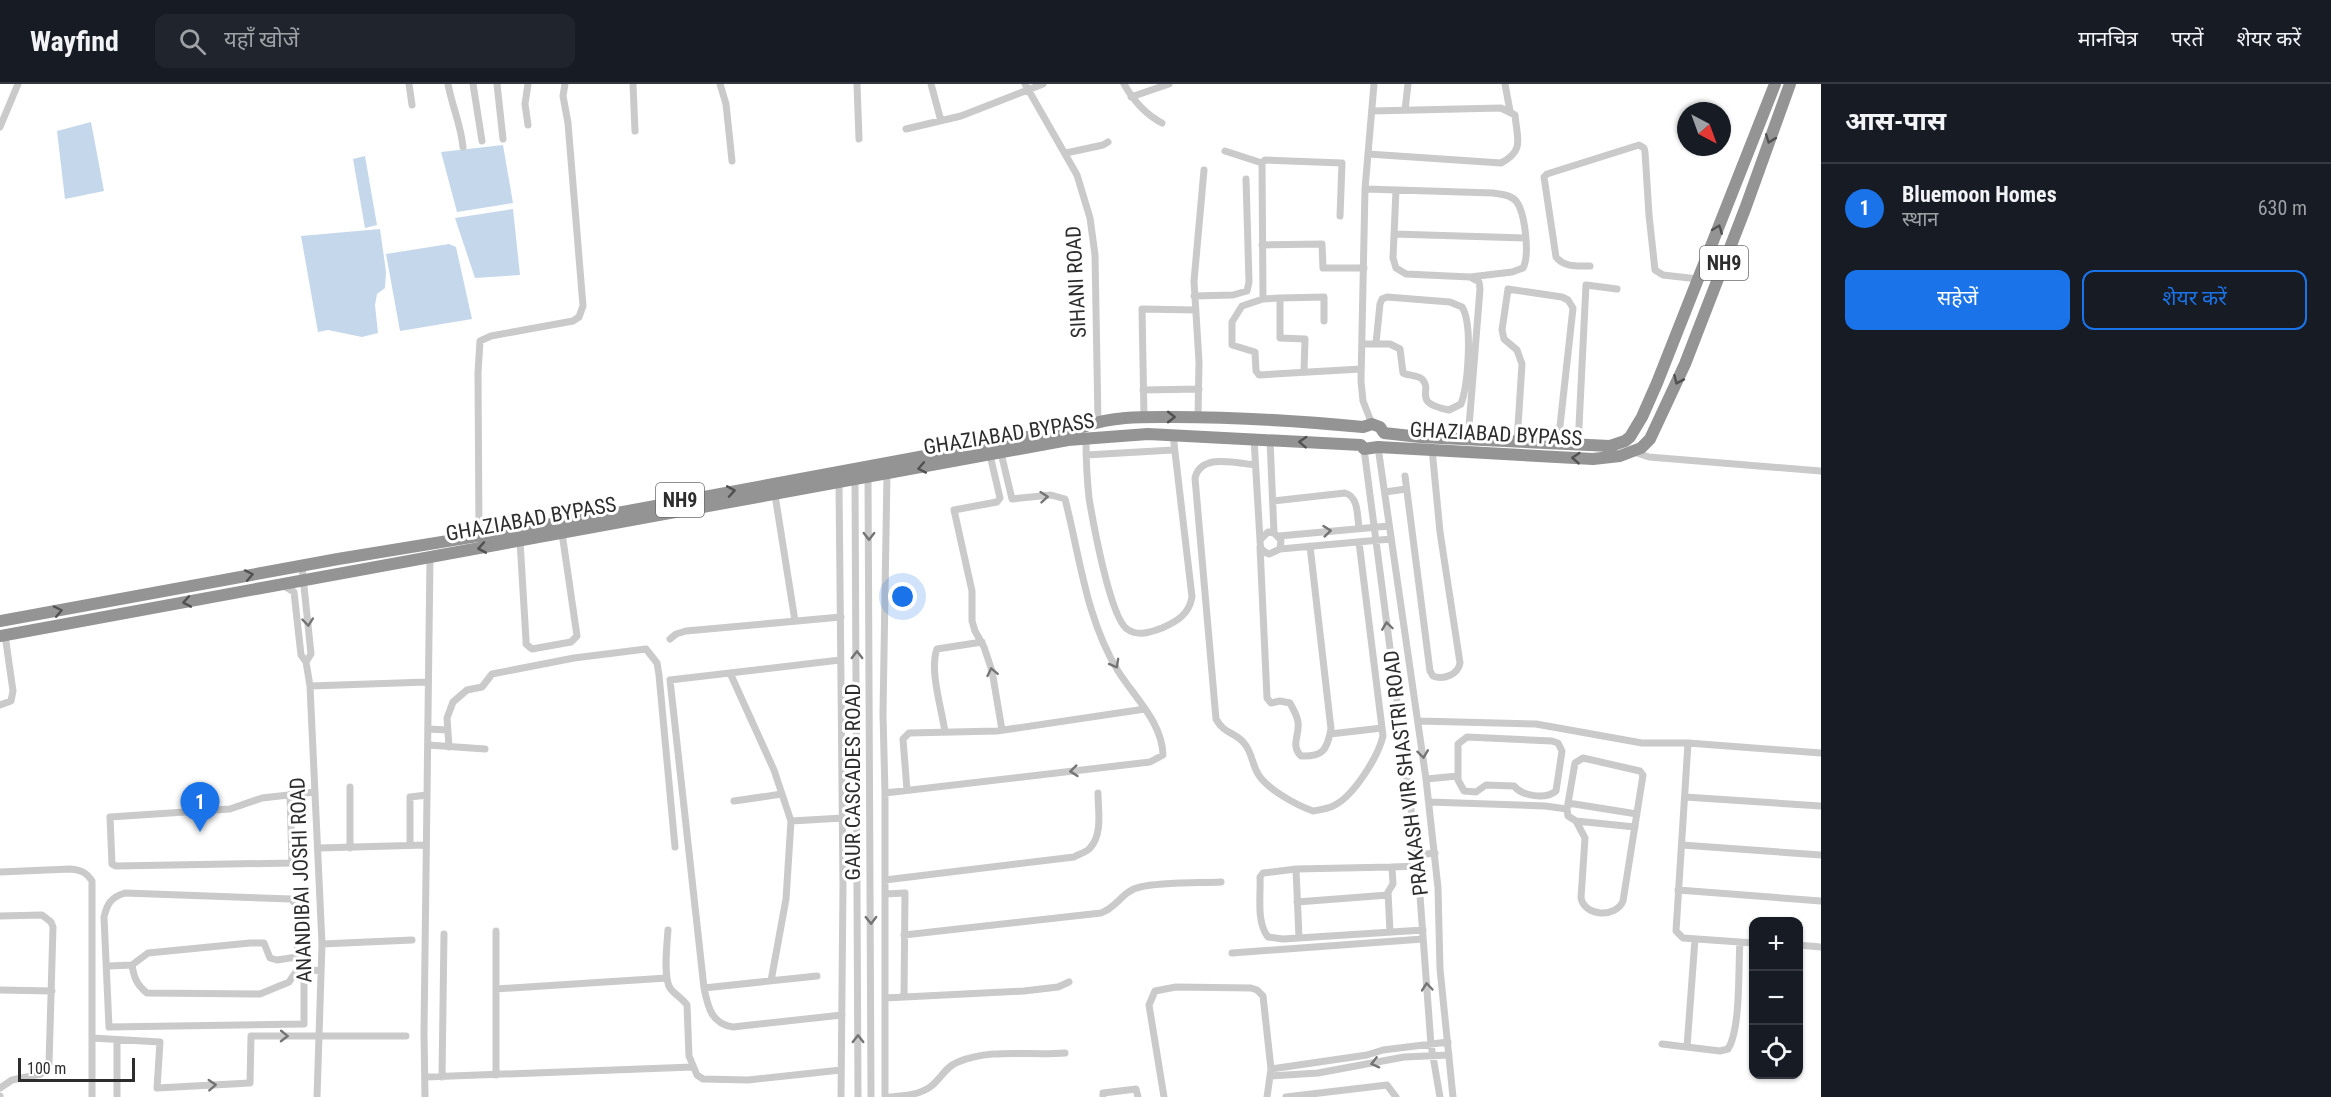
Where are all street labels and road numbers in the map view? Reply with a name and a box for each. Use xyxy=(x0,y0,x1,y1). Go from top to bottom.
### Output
street label: SIHANI ROAD xyxy=(1061,225,1091,339)
road number: NH9 xyxy=(1700,246,1748,280)
street label: GHAZIABAD BYPASS xyxy=(922,409,1096,459)
street label: GHAZIABAD BYPASS xyxy=(1409,417,1583,451)
road number: NH9 xyxy=(656,483,704,517)
street label: GHAZIABAD BYPASS xyxy=(444,492,618,546)
street label: PRAKASH VIR SHASTRI ROAD xyxy=(1379,649,1433,897)
street label: GAUR CASCADES ROAD xyxy=(841,684,865,880)
street label: ANANDIBAI JOSHI ROAD xyxy=(285,777,317,983)

